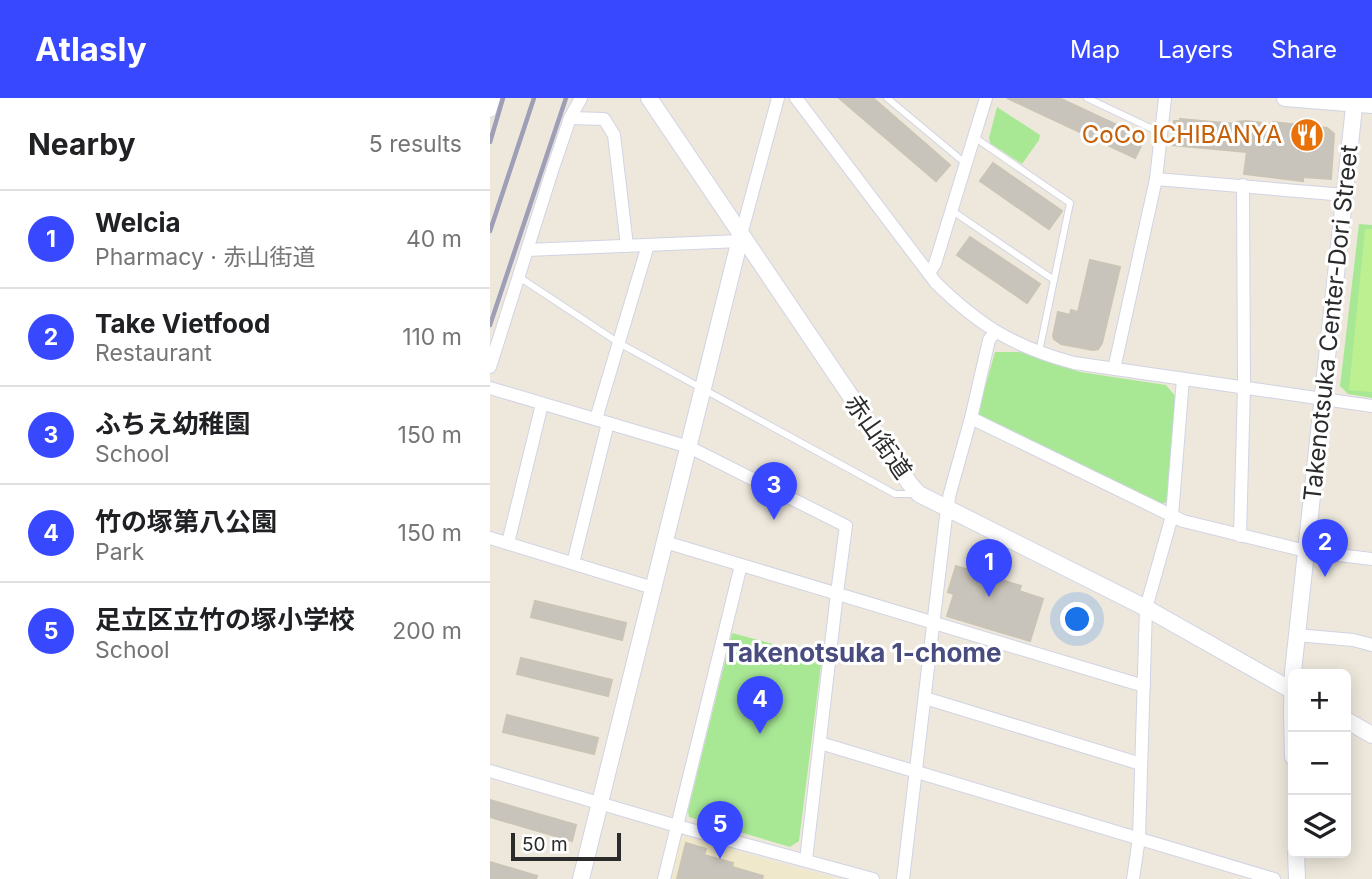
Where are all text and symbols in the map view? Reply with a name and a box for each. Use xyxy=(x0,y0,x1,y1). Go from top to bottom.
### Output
text: Atlasly xyxy=(35,29,147,69)
text: Map xyxy=(1070,35,1120,64)
text: Layers xyxy=(1158,35,1233,64)
text: Share xyxy=(1271,35,1337,64)
restaurant icon: CoCo ICHIBANYA xyxy=(1288,116,1326,154)
place label: CoCo ICHIBANYA xyxy=(1082,120,1282,149)
text: Nearby xyxy=(28,126,136,162)
text: 5 results xyxy=(369,130,462,158)
street label: Takenotsuka Center-Dori Street xyxy=(1297,143,1364,503)
text: Welcia xyxy=(95,207,181,238)
text: 1 xyxy=(46,225,56,253)
text: 40 m xyxy=(406,225,462,253)
text: Pharmacy · 赤山街道 xyxy=(95,243,315,271)
text: Take Vietfood xyxy=(95,308,270,339)
text: 2 xyxy=(44,323,58,351)
text: 110 m xyxy=(402,323,462,351)
text: Restaurant xyxy=(95,339,212,367)
street label: 赤山街道 xyxy=(839,389,918,484)
text: ふちえ幼稚園 xyxy=(95,408,250,439)
text: 3 xyxy=(44,421,58,449)
text: 150 m xyxy=(398,421,462,449)
text: School xyxy=(95,440,170,468)
pin: 3 xyxy=(751,462,797,520)
text: 竹の塚第八公園 xyxy=(95,506,277,537)
text: 4 xyxy=(43,519,59,547)
text: 150 m xyxy=(398,519,462,547)
pin: 2 xyxy=(1302,519,1348,577)
text: Park xyxy=(95,538,144,566)
pin: 1 xyxy=(966,539,1012,597)
your location xyxy=(1060,602,1094,636)
text: 足立区立竹の塚小学校 xyxy=(95,604,355,635)
text: 5 xyxy=(44,617,58,645)
text: 200 m xyxy=(392,617,462,645)
text: School xyxy=(95,636,170,664)
district label: Takenotsuka 1-chome xyxy=(722,637,1002,668)
map controls xyxy=(1288,669,1351,858)
button: + xyxy=(1288,669,1351,732)
pin: 4 xyxy=(737,676,783,734)
button: − xyxy=(1288,732,1351,795)
button: layers xyxy=(1288,795,1351,858)
pin: 5 xyxy=(697,801,743,859)
scale bar xyxy=(511,830,621,862)
text: 50 m xyxy=(522,833,568,856)

